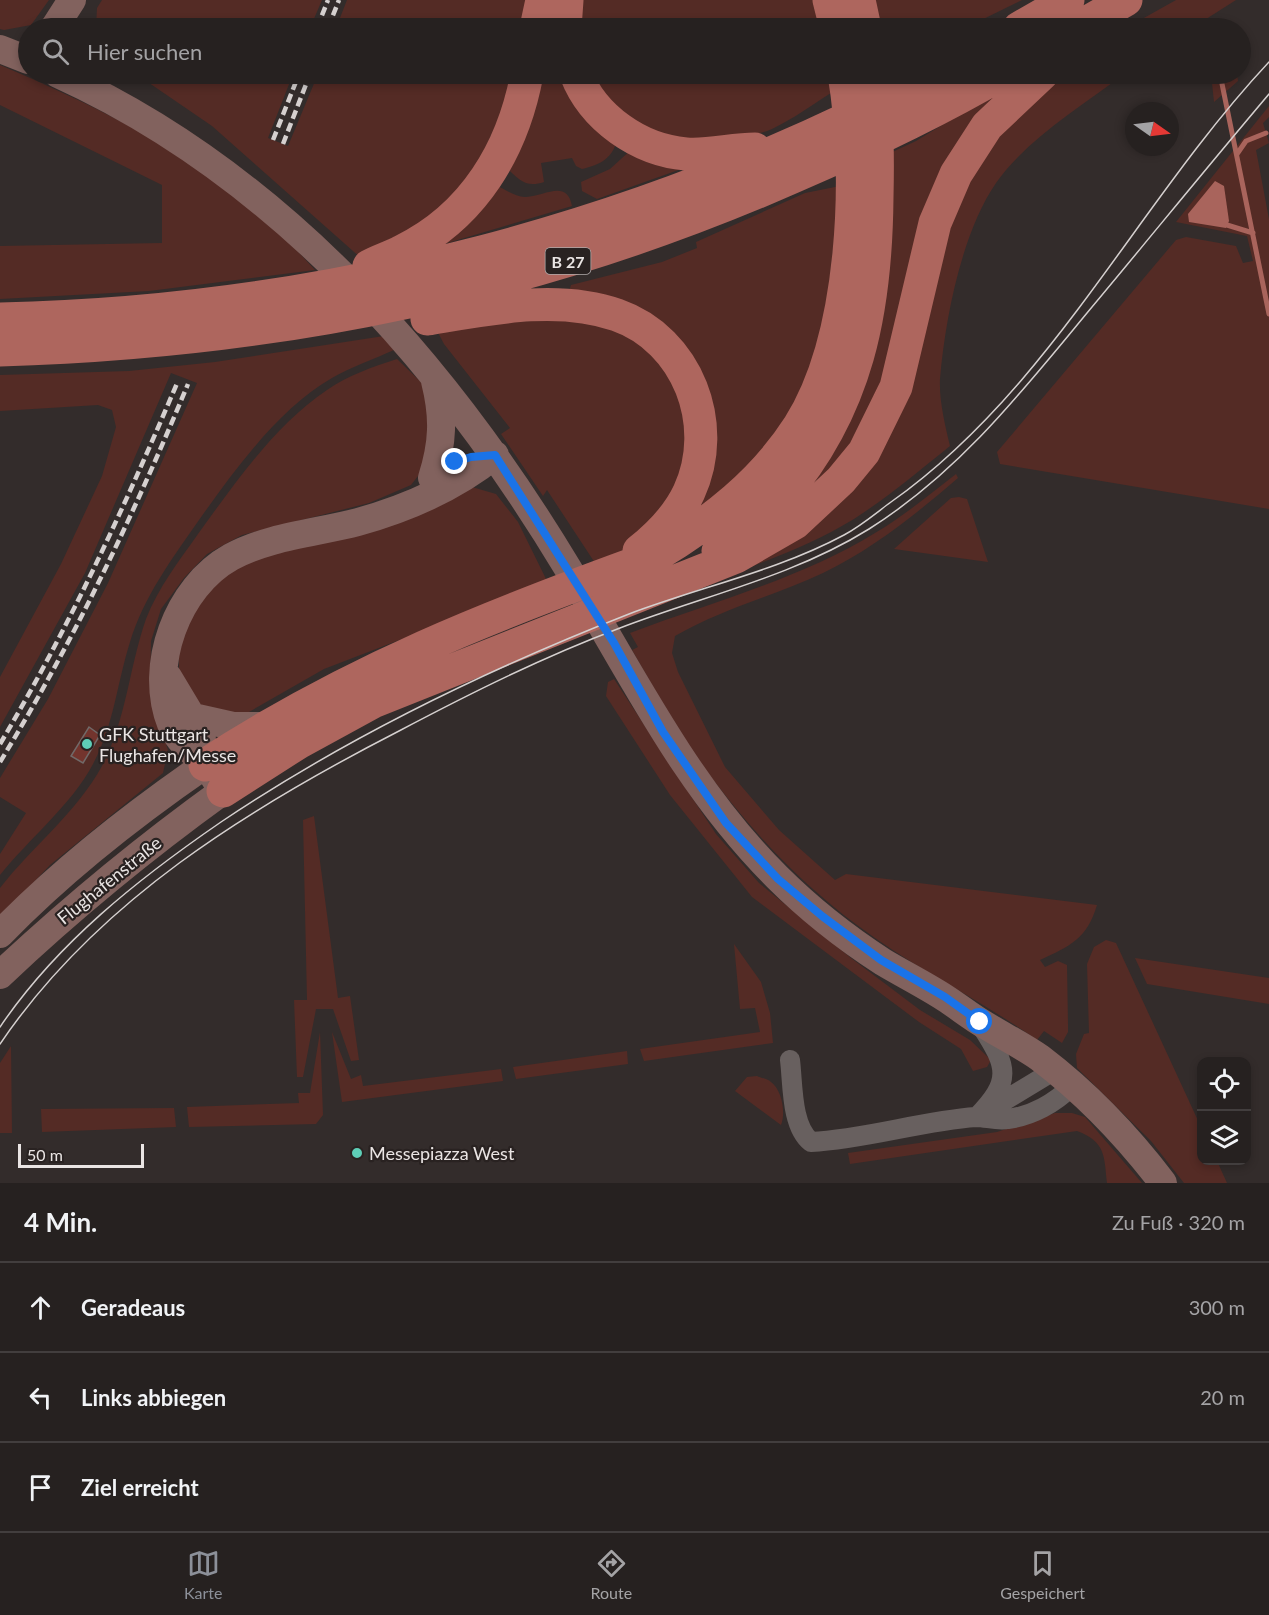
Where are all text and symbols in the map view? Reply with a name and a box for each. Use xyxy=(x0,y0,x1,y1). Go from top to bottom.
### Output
search box xyxy=(18,18,1251,84)
icon: search xyxy=(39,35,72,68)
text: Hier suchen xyxy=(87,38,202,65)
north arrow xyxy=(1125,102,1179,156)
road number: B 27 xyxy=(546,248,590,274)
route end xyxy=(441,448,467,474)
place label: GFK Stuttgart Flughafen/Messe xyxy=(99,723,236,766)
marker: GFK Stuttgart Flughafen/Messe xyxy=(80,737,94,751)
street label: Flughafenstraße xyxy=(52,831,166,929)
route start xyxy=(966,1008,992,1034)
map controls xyxy=(1197,1057,1251,1165)
button: locate xyxy=(1197,1057,1251,1111)
button: layers xyxy=(1197,1111,1251,1165)
scale bar xyxy=(18,1141,144,1168)
place label: Messepiazza West xyxy=(369,1142,515,1164)
text: 50 m xyxy=(27,1145,63,1164)
marker: Messepiazza West xyxy=(350,1146,364,1160)
text: 4 Min. xyxy=(24,1206,97,1238)
text: Zu Fuß · 320 m xyxy=(1112,1210,1245,1234)
icon: ahead xyxy=(24,1291,57,1324)
text: Geradeaus xyxy=(81,1294,185,1321)
text: 300 m xyxy=(1189,1295,1245,1319)
icon: left xyxy=(24,1381,57,1414)
text: Links abbiegen xyxy=(81,1384,226,1411)
text: 20 m xyxy=(1200,1385,1245,1409)
icon: arrive xyxy=(24,1471,57,1504)
text: Ziel erreicht xyxy=(81,1474,199,1501)
tab: Karte xyxy=(184,1547,222,1602)
tab: Route xyxy=(591,1547,632,1602)
tab: Gespeichert xyxy=(1000,1547,1085,1602)

